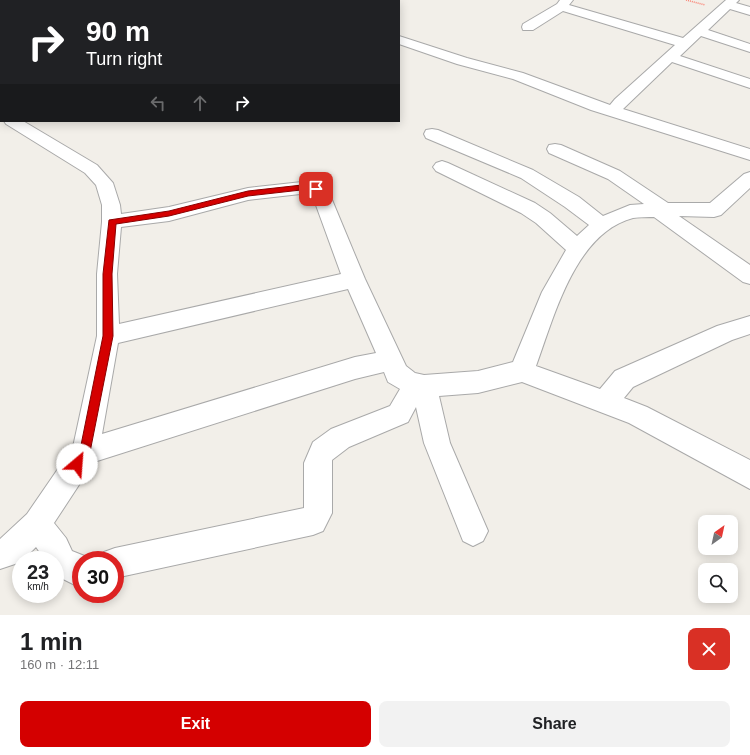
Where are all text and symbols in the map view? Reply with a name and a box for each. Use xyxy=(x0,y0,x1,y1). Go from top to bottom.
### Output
icon: right xyxy=(20,16,72,68)
text: 90 m xyxy=(86,16,150,47)
text: Turn right xyxy=(86,49,162,69)
icon: left xyxy=(147,92,169,114)
icon: ahead xyxy=(189,92,211,114)
icon: right xyxy=(231,92,253,114)
pin xyxy=(299,172,333,206)
icon: arrive xyxy=(305,178,327,200)
position arrow xyxy=(56,443,98,485)
north arrow xyxy=(698,515,738,555)
map controls xyxy=(698,515,738,603)
speed limit sign: 30 xyxy=(72,551,124,603)
text: 23 xyxy=(27,561,49,583)
button: search xyxy=(698,563,738,603)
text: km/h xyxy=(27,581,49,592)
text: 1 min xyxy=(20,628,83,655)
button: close xyxy=(688,628,730,670)
text: 160 m · 12:11 xyxy=(20,657,99,672)
button: Exit xyxy=(20,701,371,747)
button: Share xyxy=(379,701,730,747)

